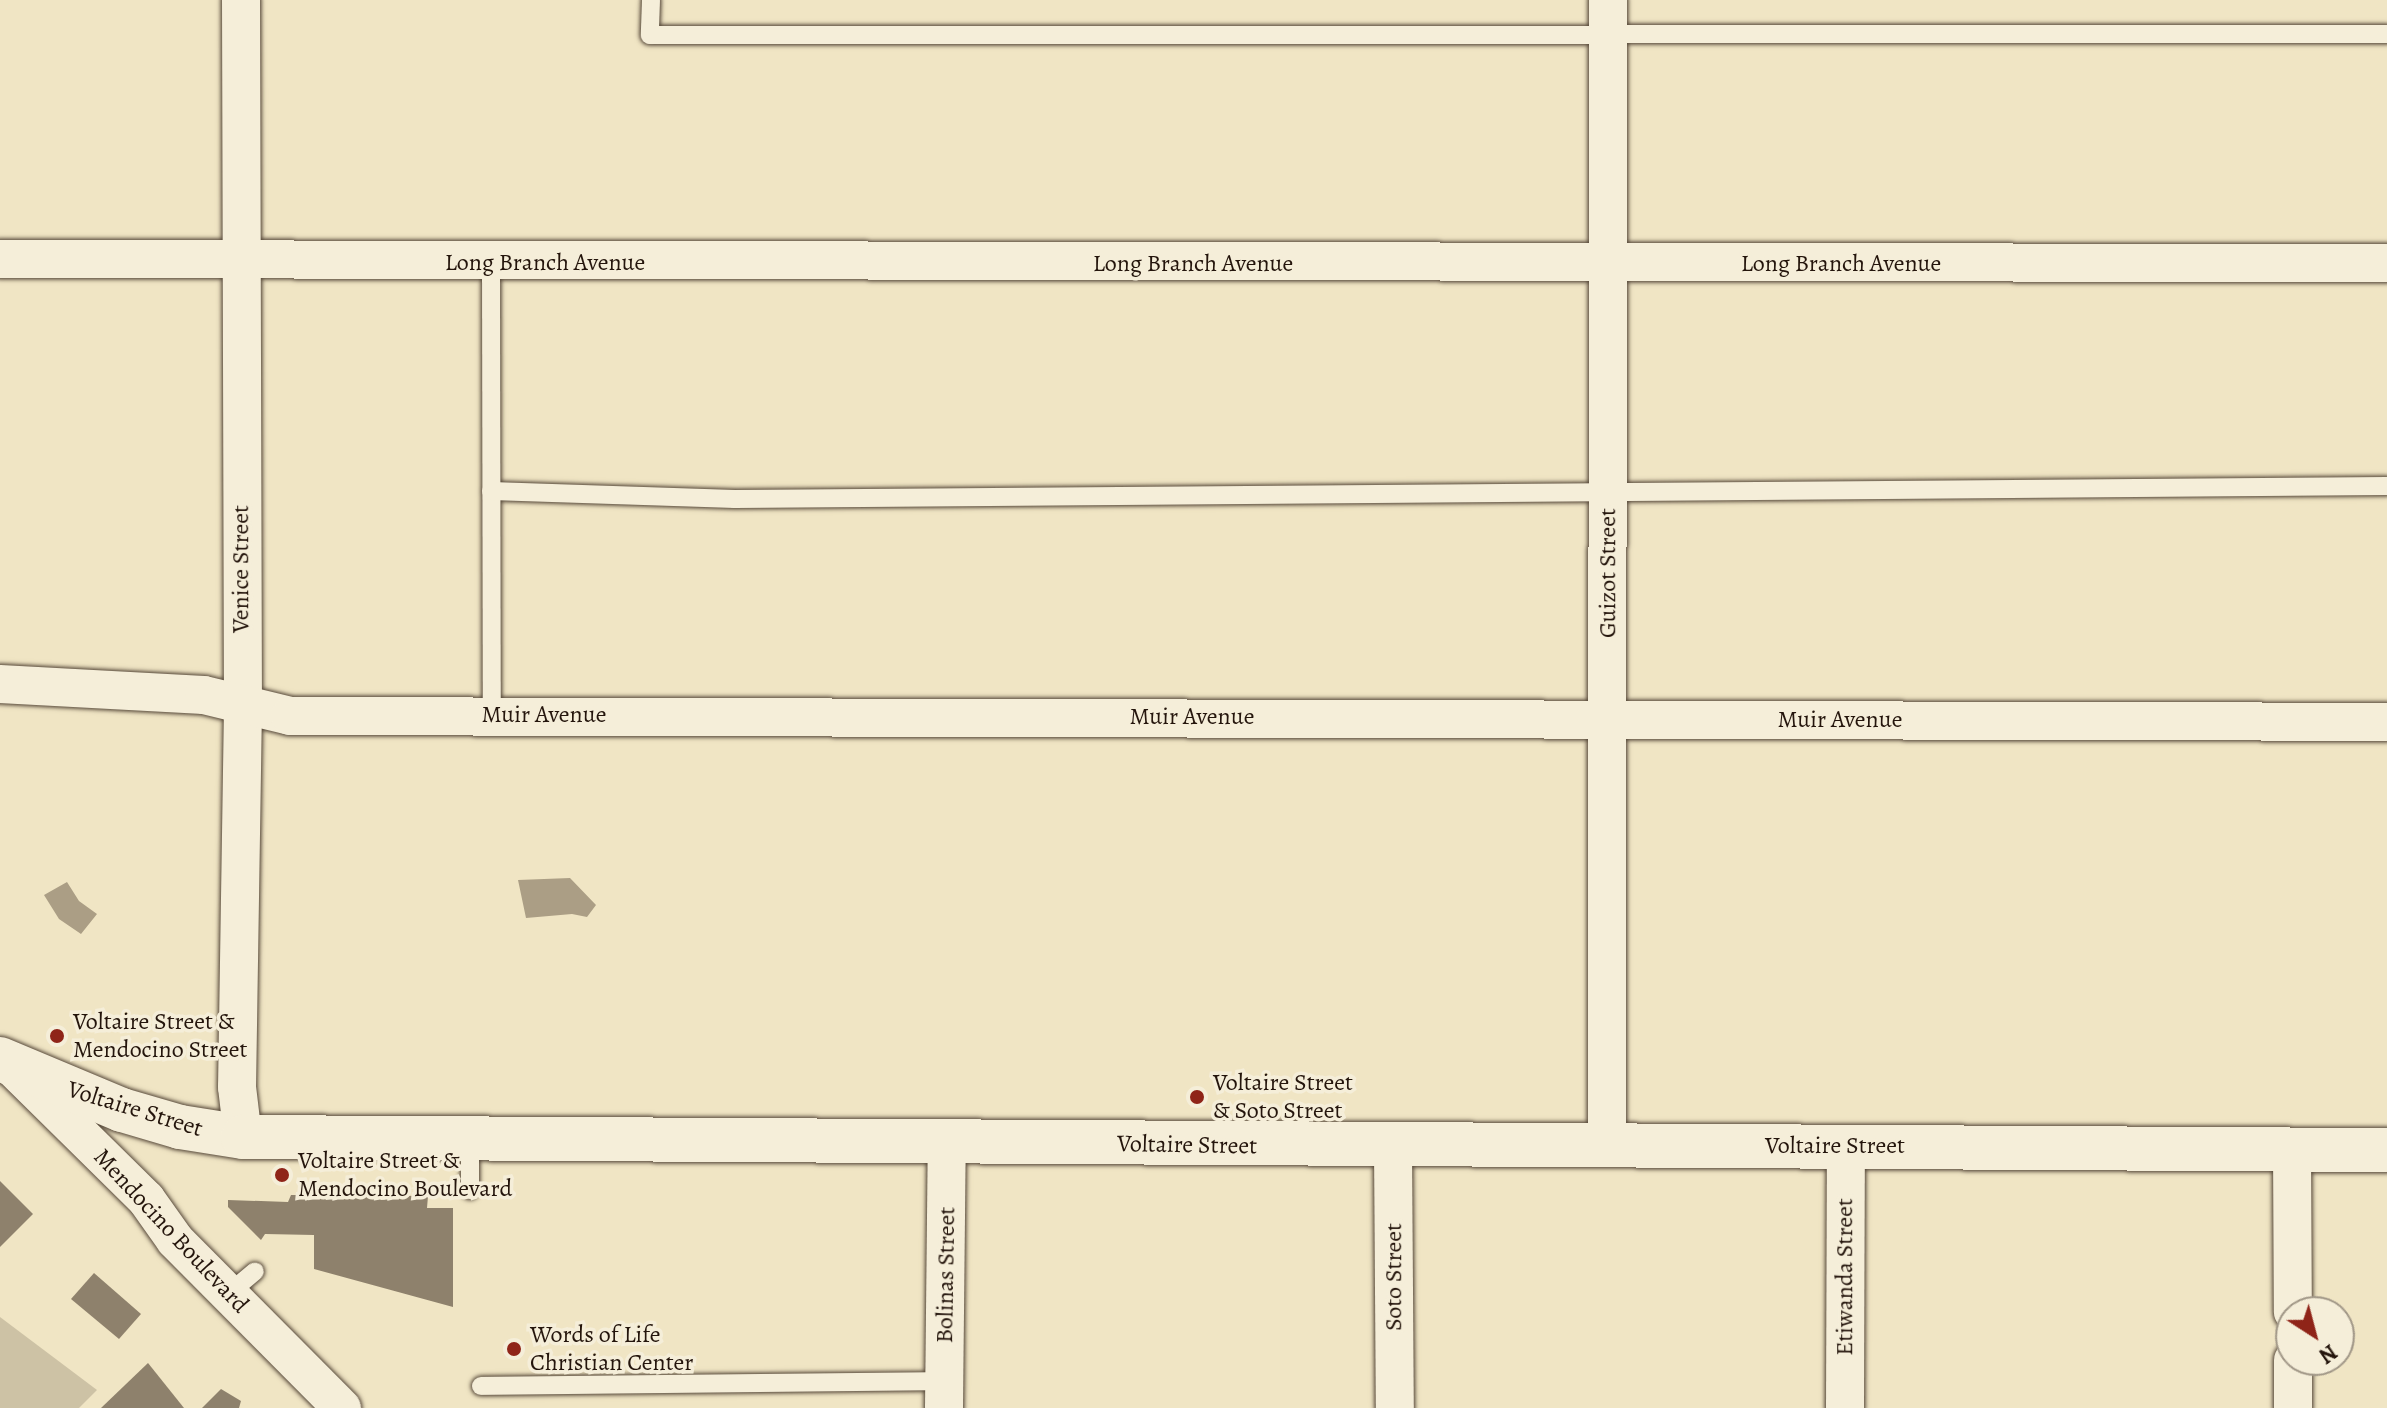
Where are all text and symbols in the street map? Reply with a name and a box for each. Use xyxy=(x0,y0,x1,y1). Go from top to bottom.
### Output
street label: Long Branch Avenue xyxy=(445,249,645,277)
street label: Long Branch Avenue xyxy=(1093,250,1293,278)
street label: Long Branch Avenue xyxy=(1741,250,1941,278)
street label: Venice Street xyxy=(227,505,255,633)
street label: Guizot Street xyxy=(1594,508,1622,638)
street label: Muir Avenue xyxy=(481,701,607,729)
street label: Muir Avenue xyxy=(1129,703,1255,731)
street label: Muir Avenue xyxy=(1777,706,1903,734)
place label: Voltaire Street & Mendocino Street xyxy=(73,1008,247,1064)
marker: Voltaire Street & Mendocino Street xyxy=(48,1027,66,1045)
place label: Voltaire Street & Soto Street xyxy=(1213,1069,1353,1125)
street label: Voltaire Street xyxy=(64,1075,206,1143)
marker: Voltaire Street & Soto Street xyxy=(1188,1088,1206,1106)
street label: Voltaire Street xyxy=(1117,1129,1257,1161)
street label: Voltaire Street xyxy=(1765,1132,1905,1160)
street label: Mendocino Boulevard xyxy=(87,1143,255,1319)
place label: Voltaire Street & Mendocino Boulevard xyxy=(298,1147,512,1203)
marker: Voltaire Street & Mendocino Boulevard xyxy=(273,1166,291,1184)
street label: Etiwanda Street xyxy=(1831,1198,1859,1356)
street label: Bolinas Street xyxy=(930,1207,962,1343)
street label: Soto Street xyxy=(1380,1223,1408,1331)
north arrow xyxy=(2275,1296,2355,1376)
place label: Words of Life Christian Center xyxy=(530,1321,694,1377)
text: N xyxy=(2313,1337,2343,1371)
marker: Words of Life Christian Center xyxy=(505,1340,523,1358)

